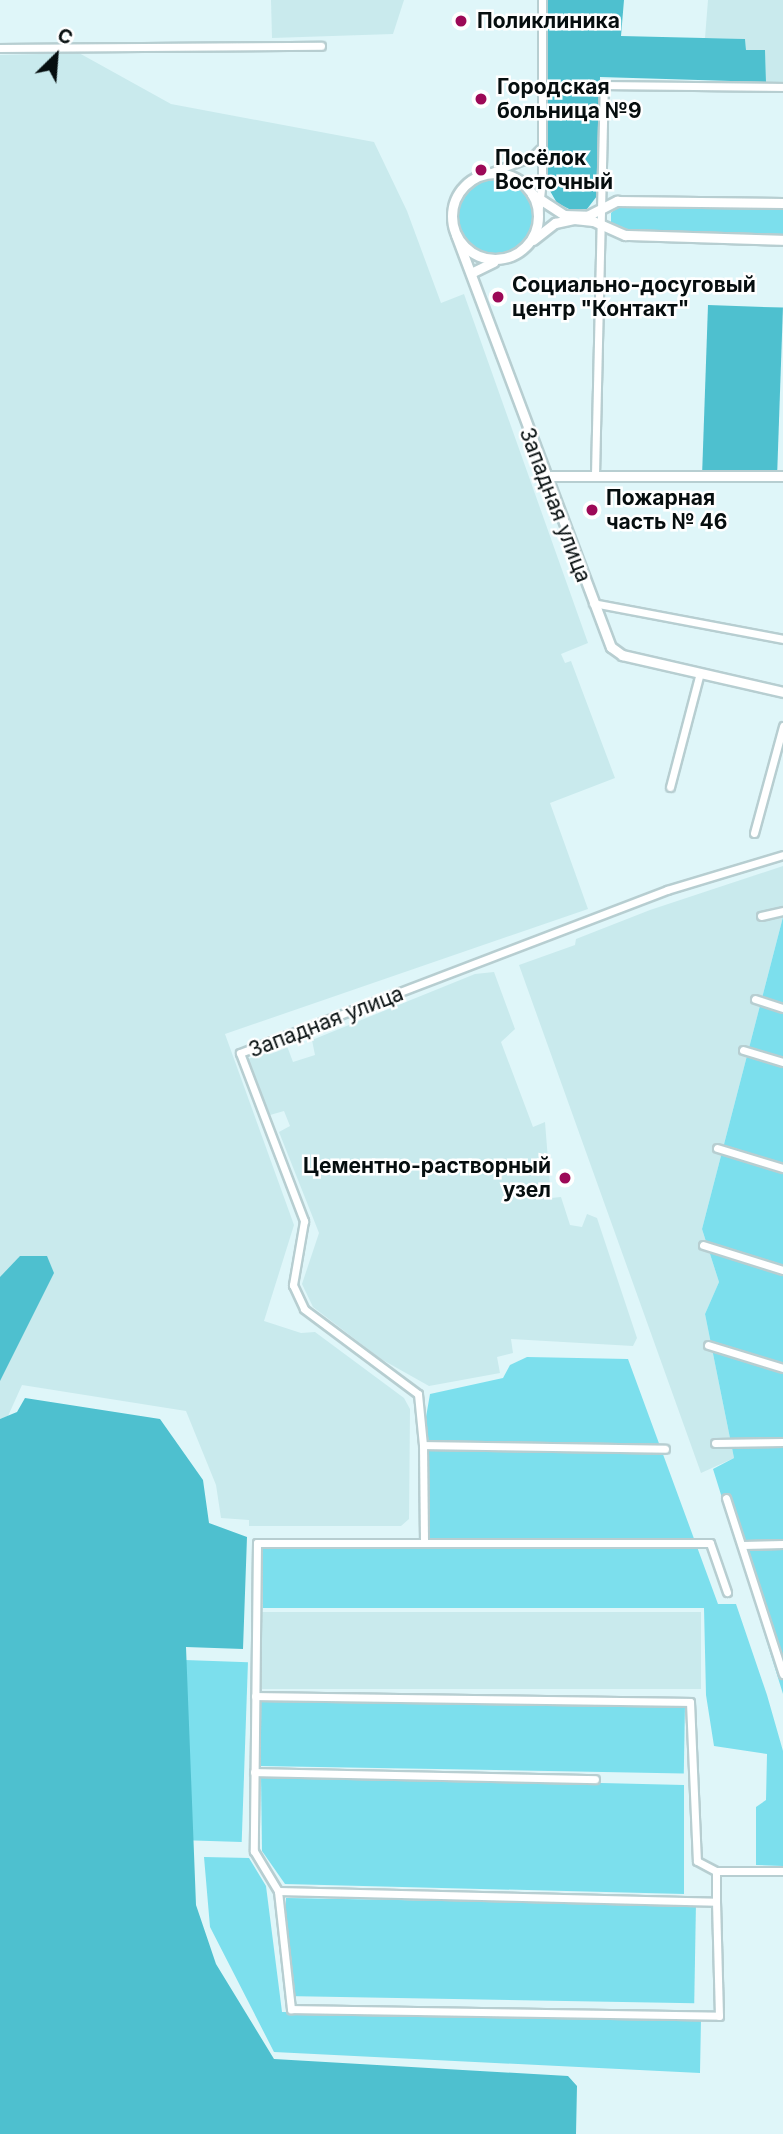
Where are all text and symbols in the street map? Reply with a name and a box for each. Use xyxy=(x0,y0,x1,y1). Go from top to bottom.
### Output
place label: Поликлиника xyxy=(477,8,620,34)
marker: Поликлиника xyxy=(451,11,471,31)
north arrow xyxy=(21,21,91,91)
text: С xyxy=(54,23,76,50)
place label: Городская больница №9 xyxy=(497,74,642,124)
marker: Городская больница №9 xyxy=(471,89,491,109)
place label: Посёлок Восточный xyxy=(495,145,613,195)
marker: Посёлок Восточный xyxy=(473,162,489,178)
place label: Социально-досуговый центр "Контакт" xyxy=(512,272,756,322)
marker: Социально-досуговый центр "Контакт" xyxy=(490,289,506,305)
street label: Западная улица xyxy=(514,424,596,586)
place label: Пожарная часть № 46 xyxy=(606,485,727,535)
marker: Пожарная часть № 46 xyxy=(584,502,600,518)
street label: Западная улица xyxy=(245,981,407,1063)
place label: Цементно-растворный узел xyxy=(303,1153,551,1203)
marker: Цементно-растворный узел xyxy=(557,1170,573,1186)

